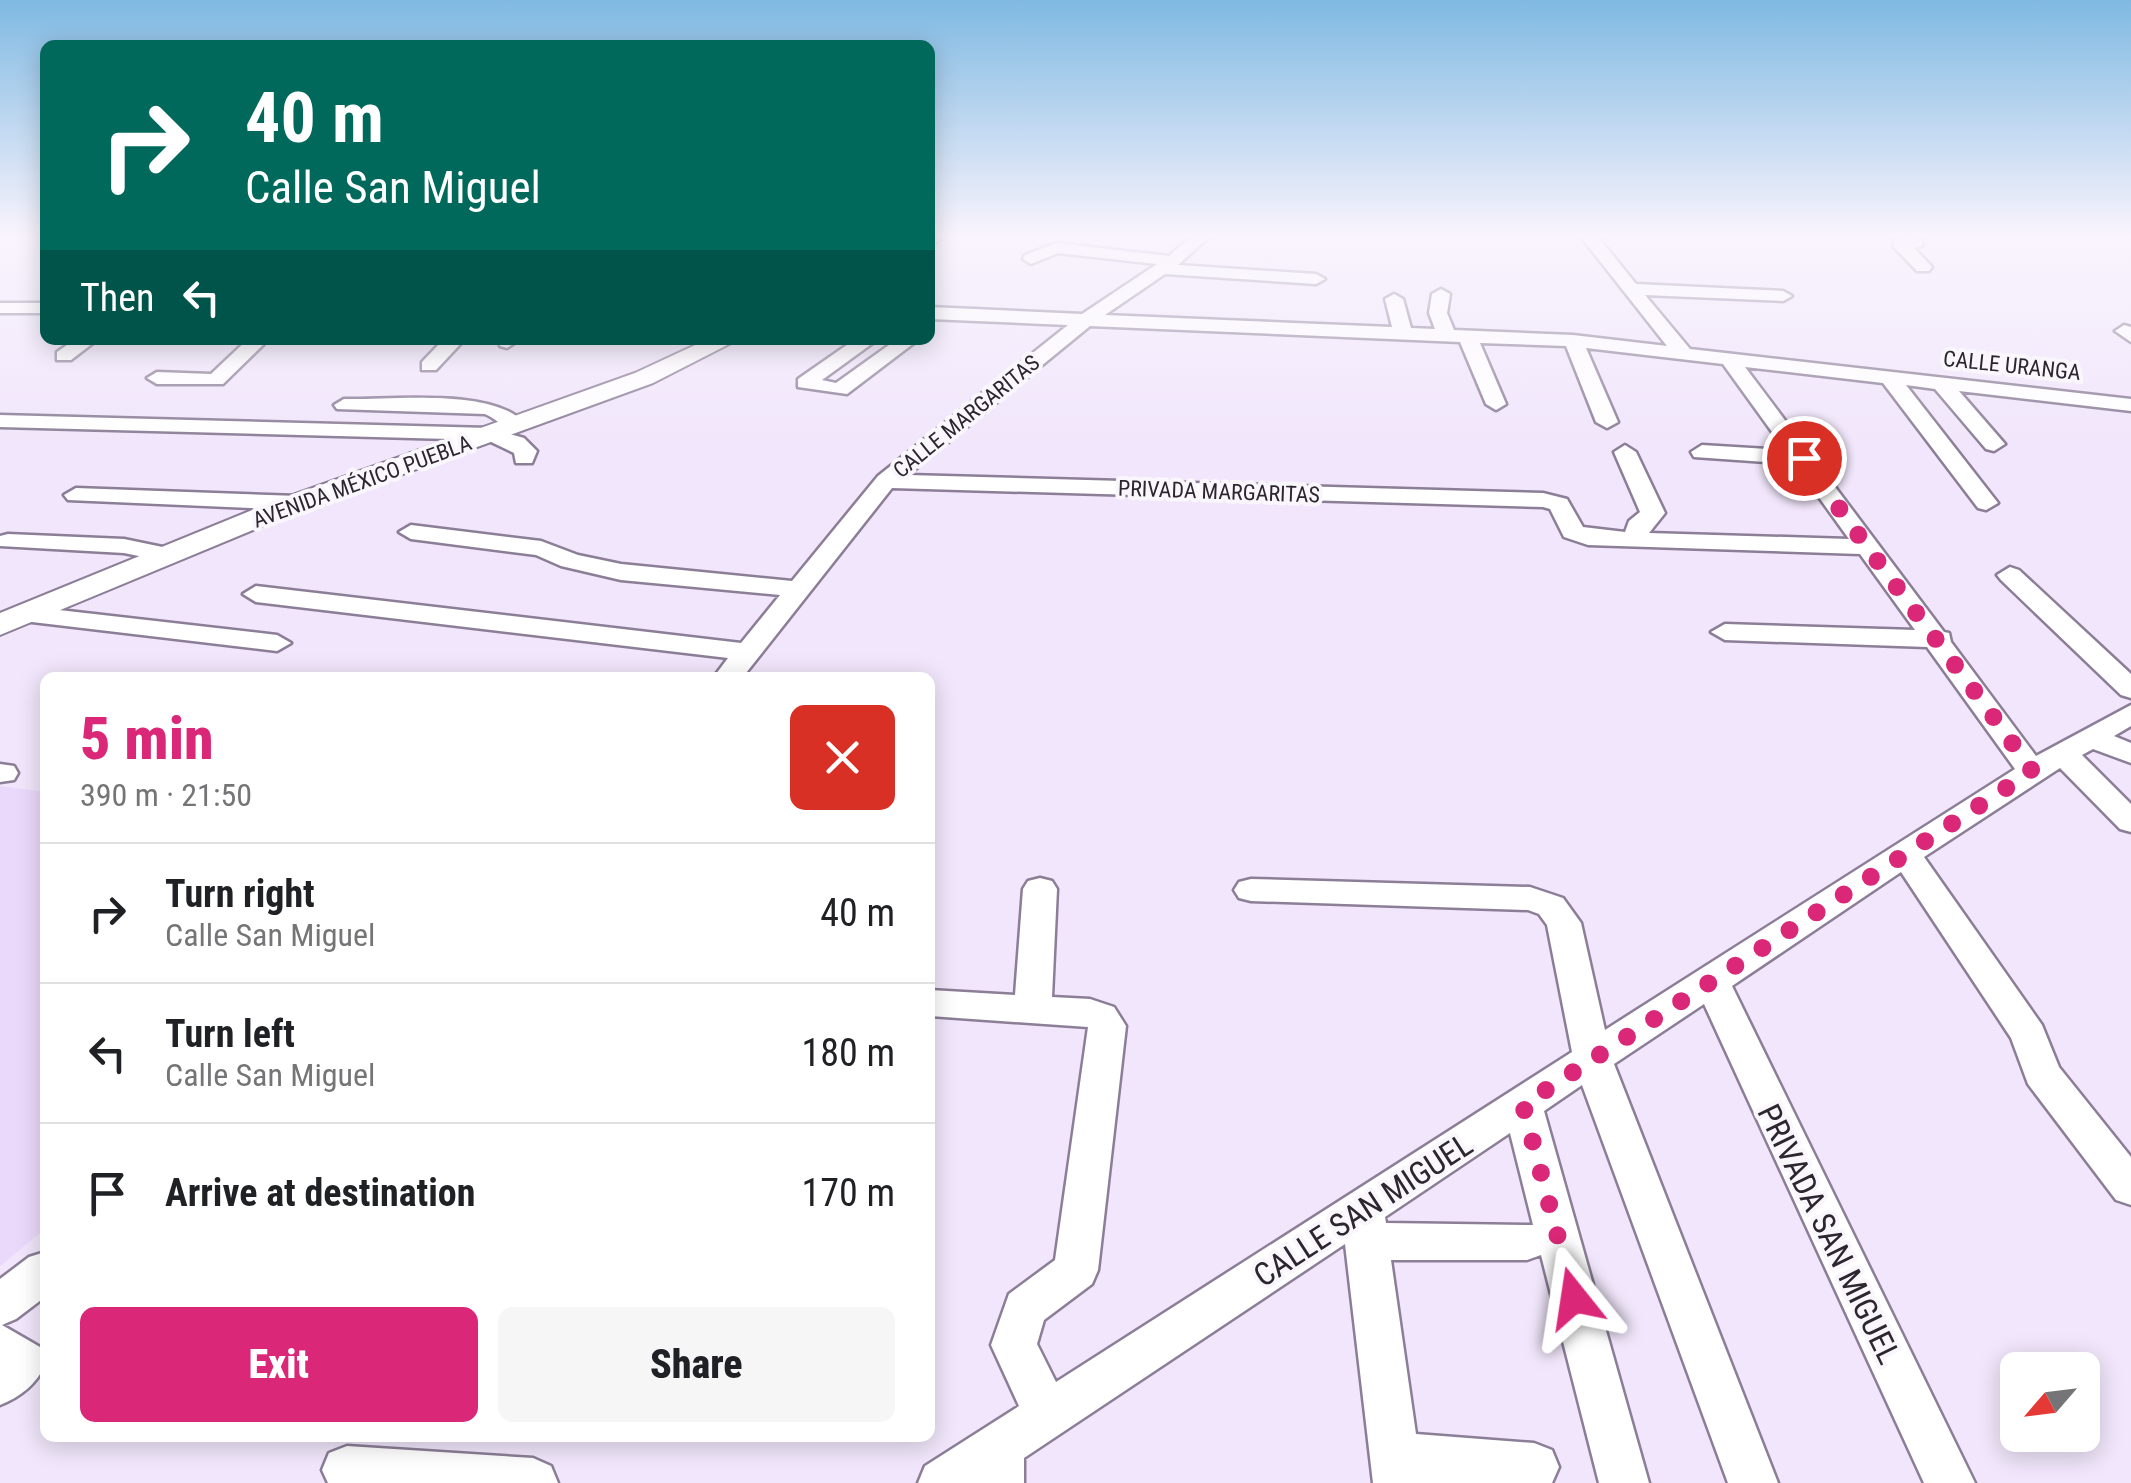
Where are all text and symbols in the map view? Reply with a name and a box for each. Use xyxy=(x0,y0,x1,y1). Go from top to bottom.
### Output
text: 40 m xyxy=(245,77,384,159)
icon: right xyxy=(80,80,210,210)
text: Calle San Miguel xyxy=(245,161,541,214)
icon: left xyxy=(174,270,229,325)
text: Then xyxy=(80,276,154,320)
street label: CALLE URANGA xyxy=(1942,346,2082,385)
street label: CALLE MARGARITAS xyxy=(888,350,1044,483)
pin xyxy=(1762,416,1847,501)
street label: AVENIDA MÉXICO PUEBLA xyxy=(249,430,475,533)
icon: arrive xyxy=(1777,431,1832,486)
street label: PRIVADA MARGARITAS xyxy=(1118,475,1320,508)
text: 5 min xyxy=(80,703,214,774)
button: close xyxy=(790,705,895,810)
text: 390 m · 21:50 xyxy=(80,776,252,814)
text: Turn right xyxy=(165,872,315,916)
icon: right xyxy=(80,886,135,941)
text: 40 m xyxy=(820,891,895,935)
text: Calle San Miguel xyxy=(165,916,375,954)
text: Turn left xyxy=(165,1012,295,1056)
icon: left xyxy=(80,1026,135,1081)
text: 180 m xyxy=(801,1031,895,1075)
text: Calle San Miguel xyxy=(165,1056,375,1094)
street label: PRIVADA SAN MIGUEL xyxy=(1750,1098,1908,1370)
street label: CALLE SAN MIGUEL xyxy=(1247,1125,1479,1295)
icon: arrive xyxy=(80,1166,135,1221)
text: Arrive at destination xyxy=(165,1171,475,1215)
text: 170 m xyxy=(801,1171,895,1215)
position arrow xyxy=(1522,1246,1626,1350)
button: Exit xyxy=(80,1307,478,1422)
button: Share xyxy=(498,1307,895,1422)
north arrow xyxy=(2000,1352,2100,1452)
map controls xyxy=(2000,1352,2100,1452)

